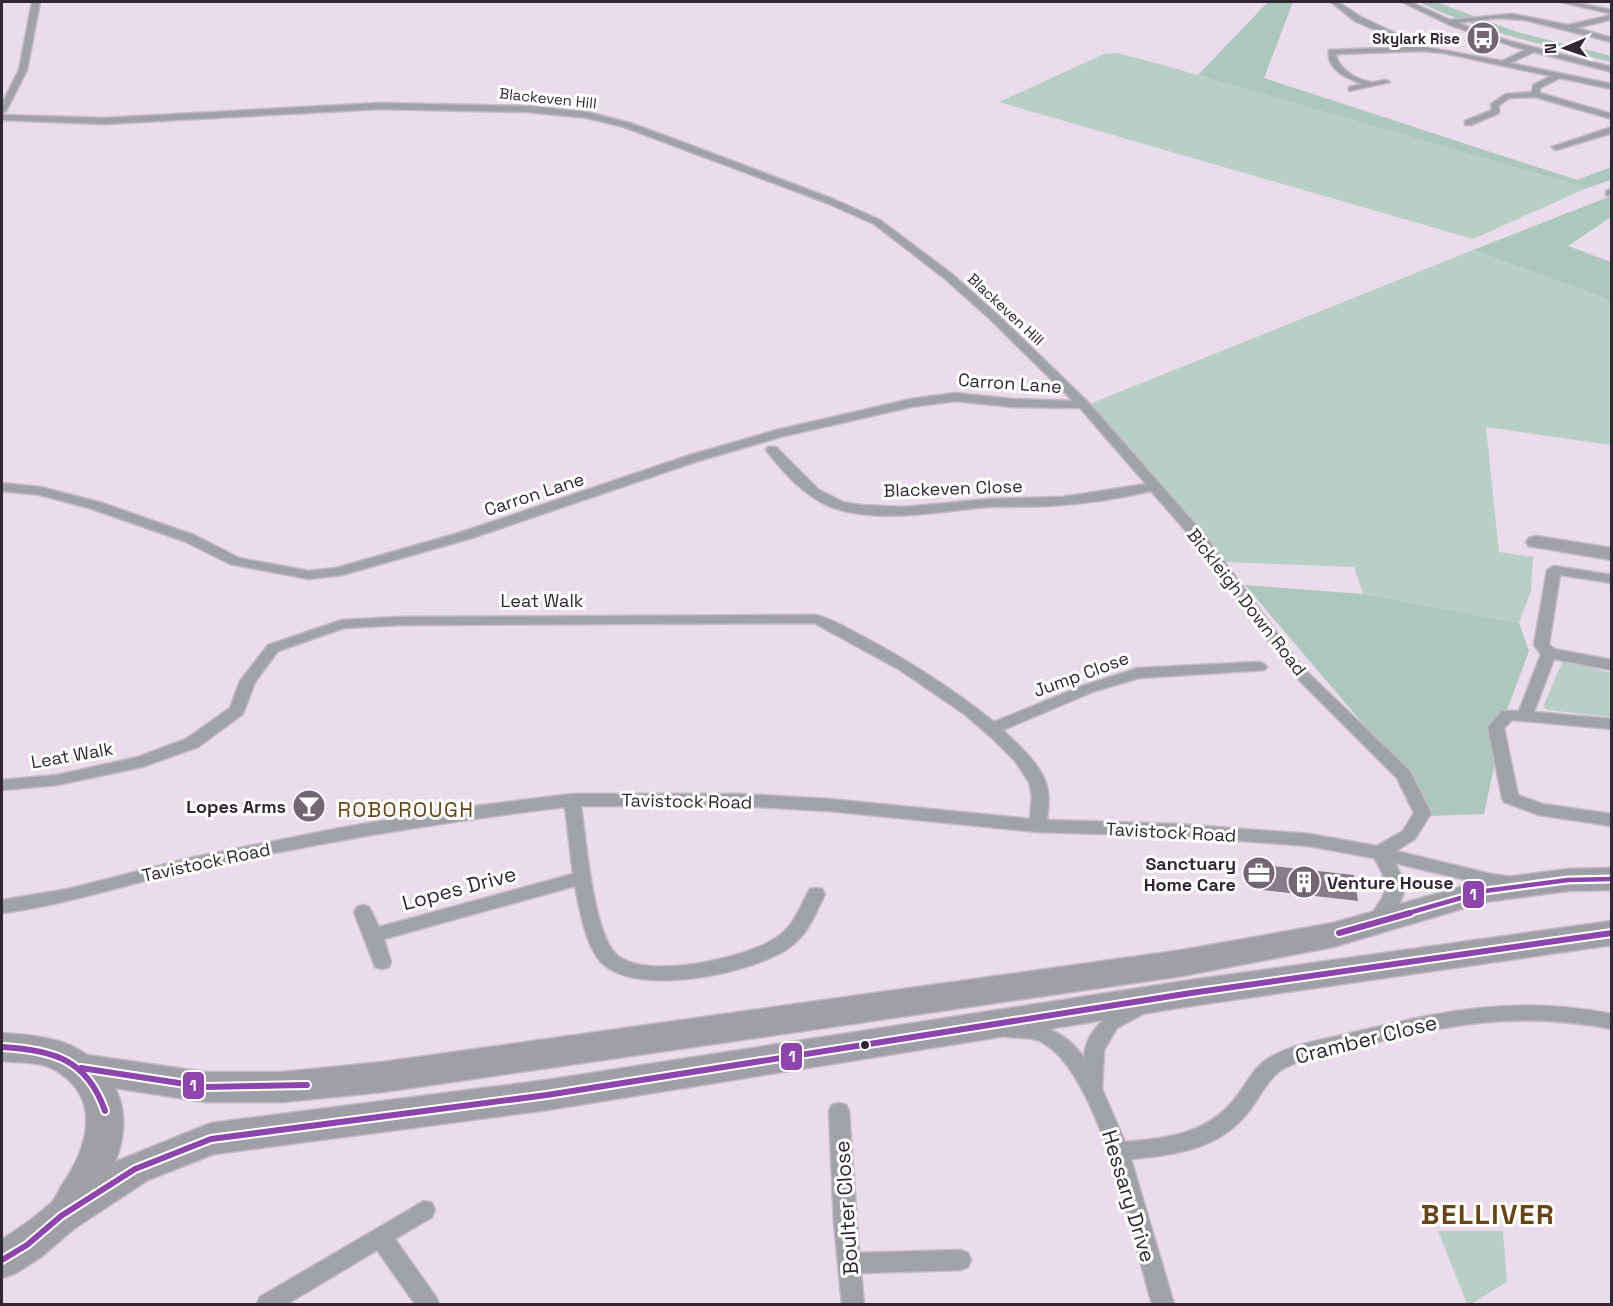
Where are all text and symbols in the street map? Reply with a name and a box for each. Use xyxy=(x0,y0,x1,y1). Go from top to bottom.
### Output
north arrow xyxy=(1535,18,1595,78)
bus stop icon: Skylark Rise xyxy=(1465,20,1501,56)
place label: Skylark Rise xyxy=(1372,29,1460,48)
text: N xyxy=(1540,43,1561,54)
street label: Blackeven Hill xyxy=(498,83,598,113)
street label: Blackeven Hill xyxy=(964,269,1048,349)
street label: Carron Lane xyxy=(957,368,1063,398)
street label: Carron Lane xyxy=(481,467,587,521)
street label: Blackeven Close xyxy=(883,474,1023,502)
street label: Bickleigh Down Road xyxy=(1182,524,1312,680)
street label: Leat Walk xyxy=(501,589,584,612)
street label: Jump Close xyxy=(1030,646,1132,702)
street label: Leat Walk xyxy=(29,736,115,774)
bar icon: Lopes Arms xyxy=(291,788,327,824)
street label: Tavistock Road xyxy=(622,788,752,814)
place label: Lopes Arms xyxy=(186,795,286,818)
district label: ROBOROUGH xyxy=(337,796,475,823)
street label: Tavistock Road xyxy=(1105,817,1237,847)
street label: Tavistock Road xyxy=(140,837,272,887)
place label: Sanctuary Home Care xyxy=(1144,852,1236,896)
office icon: Sanctuary Home Care xyxy=(1241,855,1277,891)
street label: Lopes Drive xyxy=(399,860,519,916)
building icon: Venture House xyxy=(1286,864,1322,900)
place label: Venture House xyxy=(1327,871,1454,894)
line badge: 1 xyxy=(1462,880,1485,909)
text: 1 xyxy=(1469,884,1477,905)
street label: Cramber Close xyxy=(1292,1008,1440,1070)
unlabelled marker xyxy=(859,1039,871,1051)
line badge: 1 xyxy=(780,1042,803,1071)
text: 1 xyxy=(788,1046,796,1067)
line badge: 1 xyxy=(182,1071,205,1100)
text: 1 xyxy=(189,1075,197,1096)
street label: Hessary Drive xyxy=(1096,1127,1162,1265)
street label: Boulter Close xyxy=(828,1140,864,1276)
district label: BELLIVER xyxy=(1421,1196,1555,1232)

